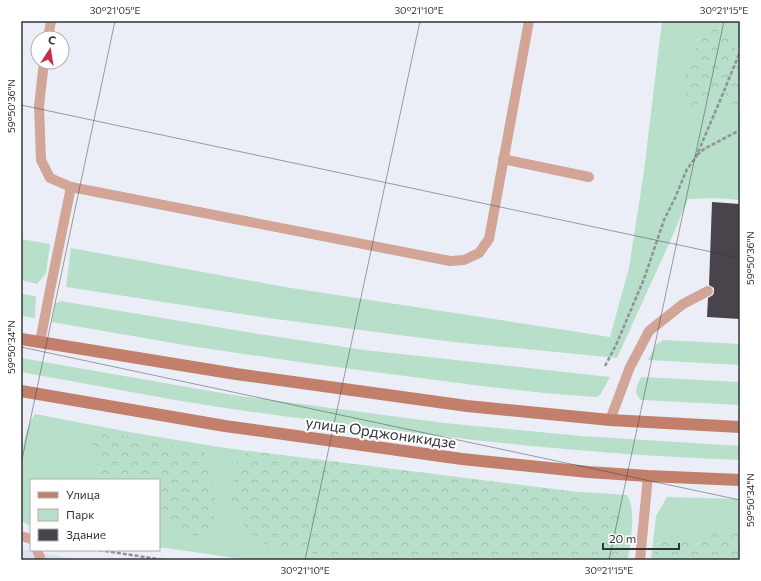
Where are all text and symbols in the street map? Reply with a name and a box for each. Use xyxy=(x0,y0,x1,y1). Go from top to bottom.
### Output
text: 30°21'05"E xyxy=(90,4,140,16)
text: 30°21'10"E xyxy=(394,4,444,16)
text: 30°21'15"E xyxy=(700,4,748,16)
north arrow xyxy=(30,30,70,70)
text: С xyxy=(47,33,58,47)
text: 59°50'36"N xyxy=(5,79,17,133)
text: 59°50'36"N xyxy=(744,231,756,285)
text: 59°50'34"N xyxy=(5,320,17,374)
street label: улица Орджоникидзе xyxy=(305,413,458,451)
text: 59°50'34"N xyxy=(744,473,756,527)
legend xyxy=(30,479,160,551)
text: Улица xyxy=(66,487,100,501)
text: Парк xyxy=(66,507,95,521)
scale bar xyxy=(603,525,679,551)
text: Здание xyxy=(66,527,106,541)
text: 20 m xyxy=(609,531,636,545)
text: 30°21'10"E xyxy=(280,564,330,576)
text: 30°21'15"E xyxy=(585,564,633,576)

